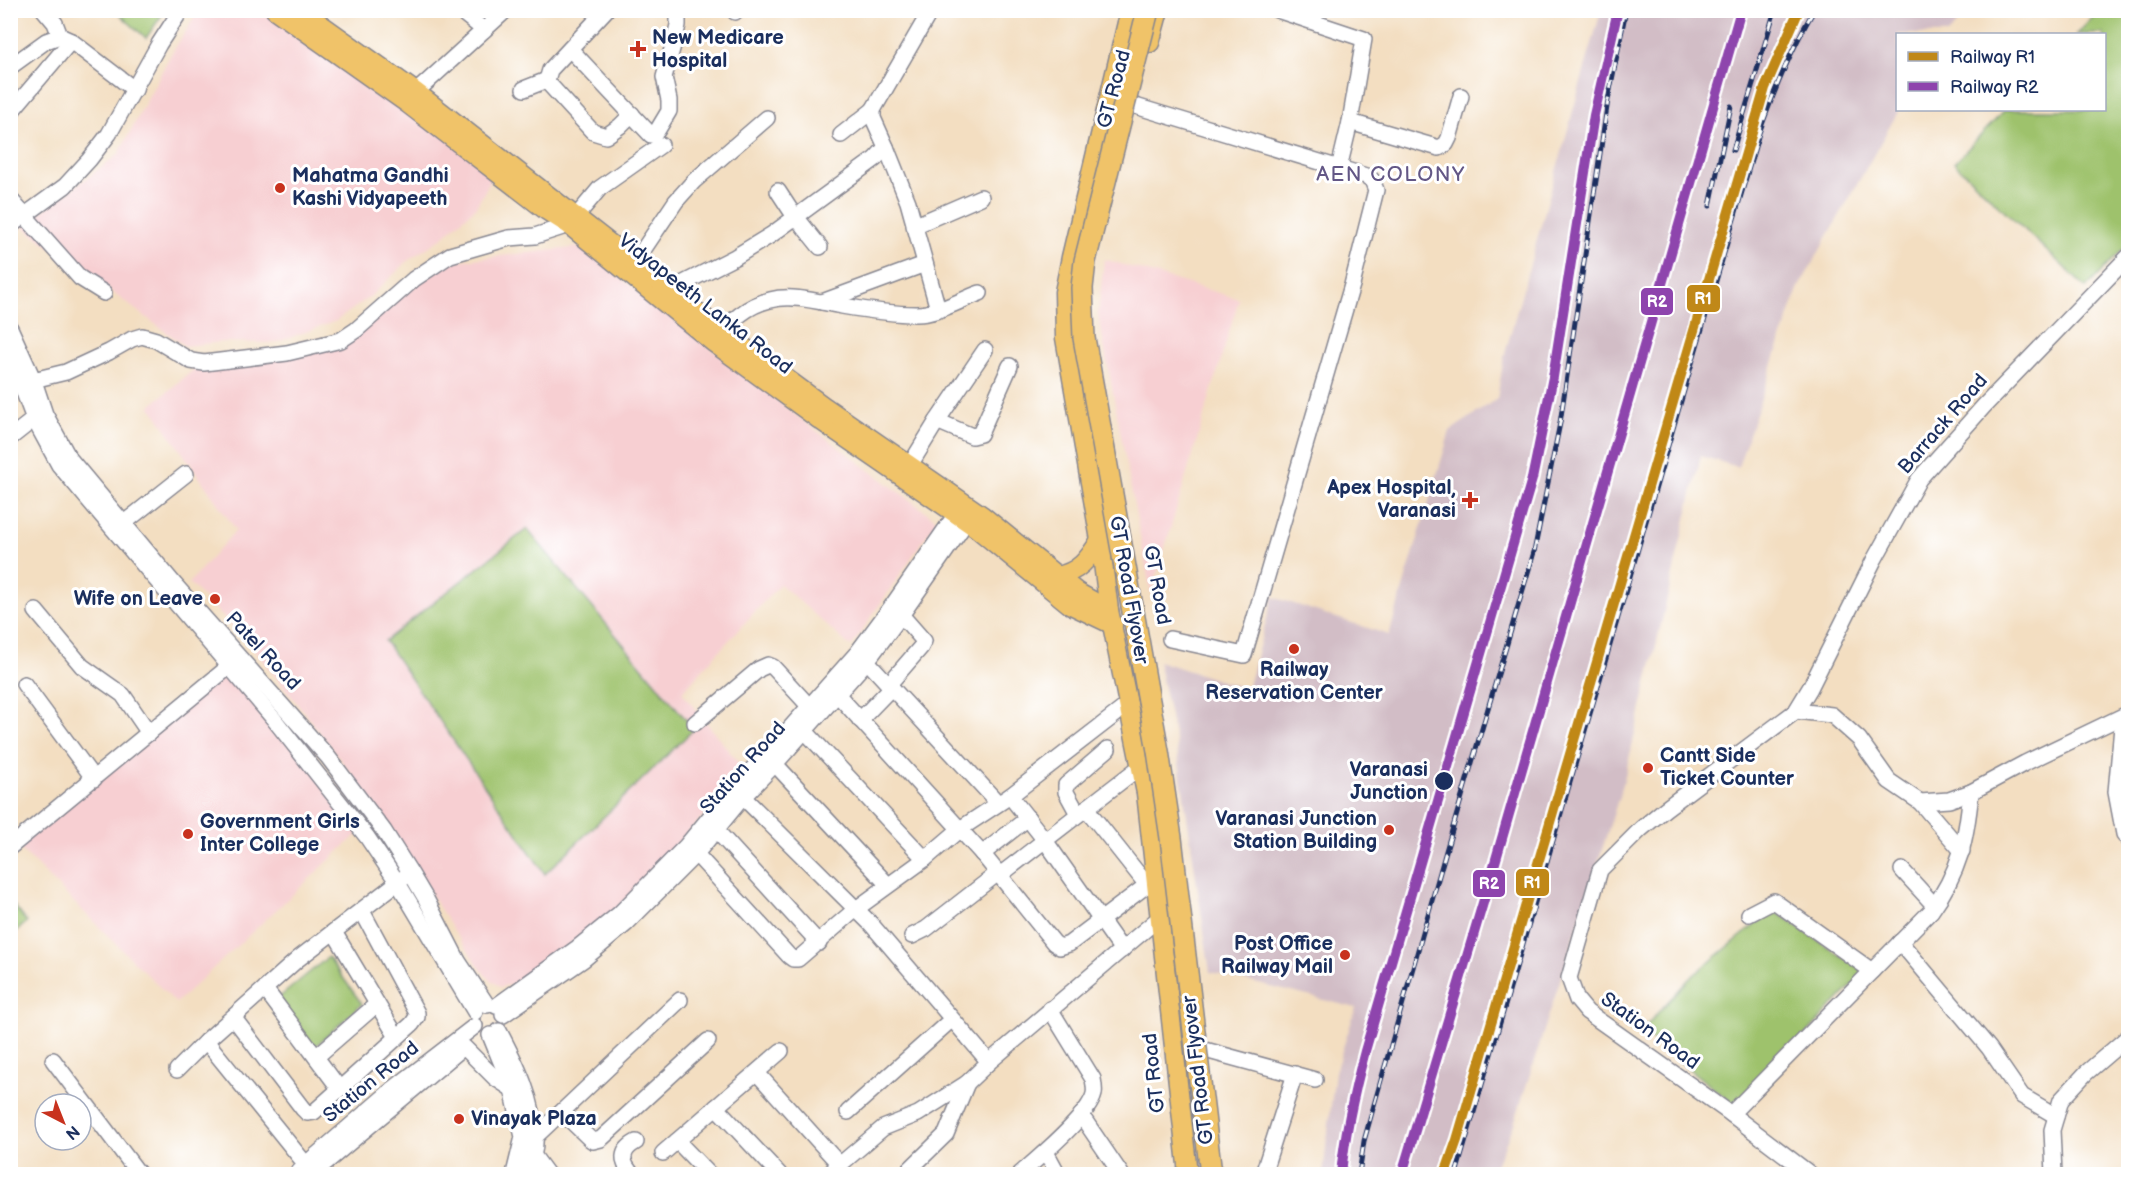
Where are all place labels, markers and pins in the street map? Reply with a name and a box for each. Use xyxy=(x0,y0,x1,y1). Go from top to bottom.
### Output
place label: New Medicare Hospital xyxy=(652,26,784,73)
marker: New Medicare Hospital xyxy=(629,40,647,58)
place label: Mahatma Gandhi Kashi Vidyapeeth xyxy=(292,164,449,211)
marker: Mahatma Gandhi Kashi Vidyapeeth xyxy=(273,181,287,195)
place label: Apex Hospital, Varanasi xyxy=(1326,476,1456,523)
marker: Apex Hospital, Varanasi xyxy=(1461,491,1479,509)
place label: Wife on Leave xyxy=(74,587,203,611)
marker: Wife on Leave xyxy=(208,592,222,606)
marker: Railway Reservation Center xyxy=(1287,642,1301,656)
place label: Railway Reservation Center xyxy=(1205,658,1384,705)
place label: Cantt Side Ticket Counter xyxy=(1660,744,1795,791)
place label: Varanasi Junction xyxy=(1349,758,1428,805)
marker: Cantt Side Ticket Counter xyxy=(1641,761,1655,775)
marker: Varanasi Junction xyxy=(1433,770,1455,792)
place label: Varanasi Junction Station Building xyxy=(1215,807,1377,854)
place label: Government Girls Inter College xyxy=(200,810,360,857)
marker: Varanasi Junction Station Building xyxy=(1382,823,1396,837)
marker: Government Girls Inter College xyxy=(181,827,195,841)
place label: Post Office Railway Mail xyxy=(1221,932,1333,979)
marker: Post Office Railway Mail xyxy=(1338,948,1352,962)
place label: Vinayak Plaza xyxy=(471,1107,597,1131)
marker: Vinayak Plaza xyxy=(452,1112,466,1126)

